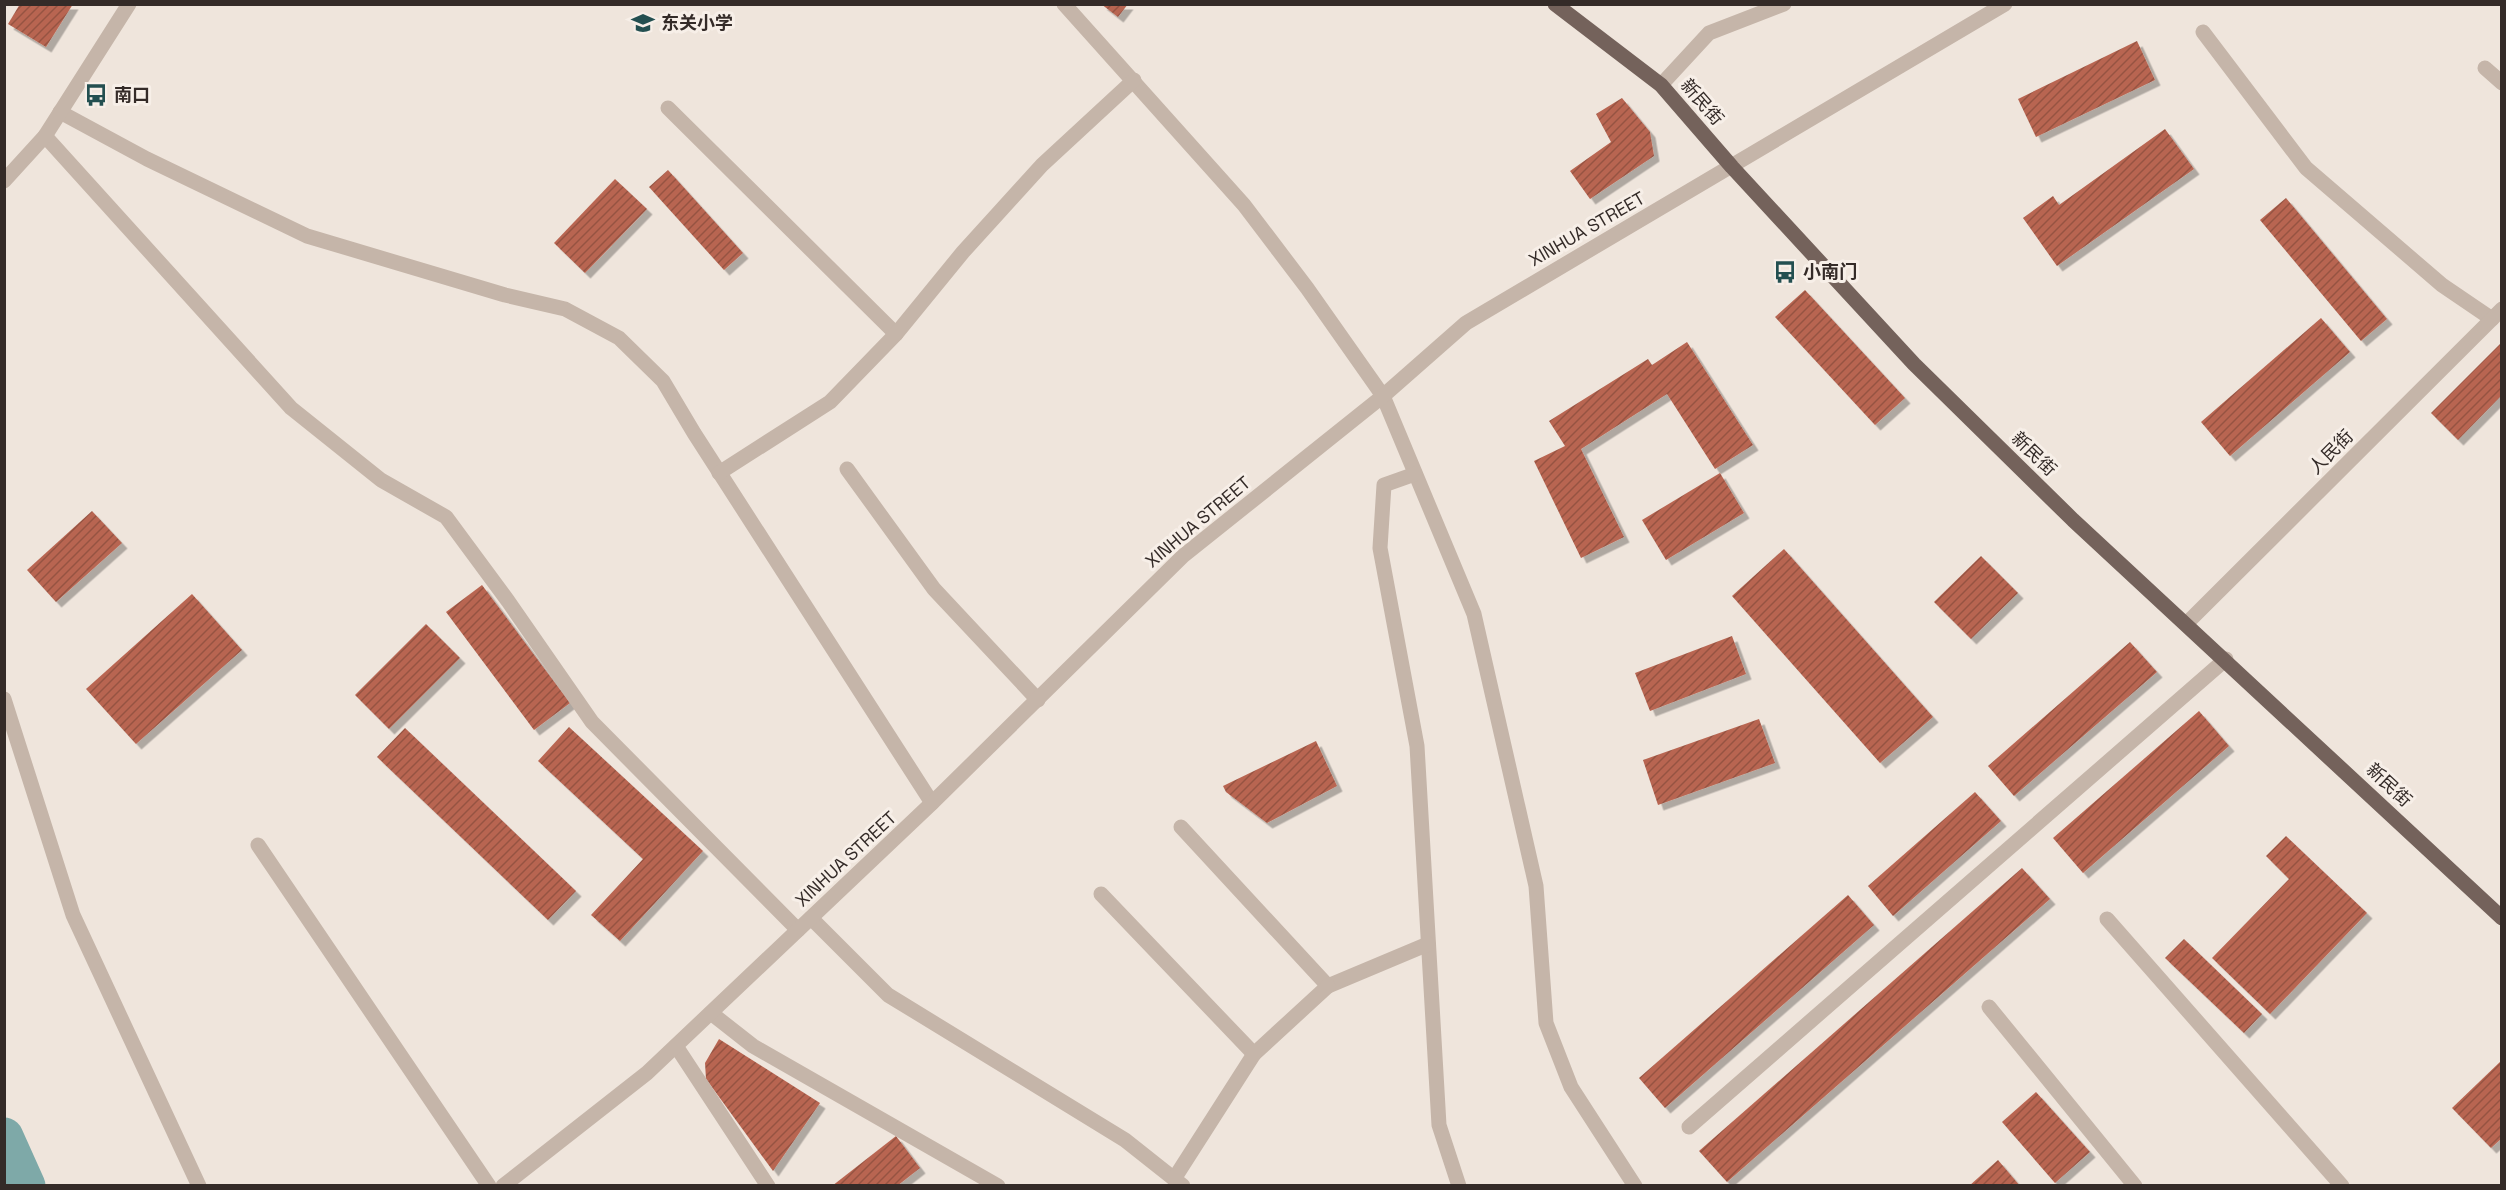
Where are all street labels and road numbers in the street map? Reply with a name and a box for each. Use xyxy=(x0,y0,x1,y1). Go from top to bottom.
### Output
street label: 新民街 xyxy=(1676,74,1729,130)
street label: XINHUA STREET xyxy=(1525,186,1649,271)
street label: 人民街 xyxy=(2303,424,2358,479)
street label: 新民街 xyxy=(2007,427,2062,481)
street label: XINHUA STREET xyxy=(1140,471,1255,572)
street label: 新民街 xyxy=(2362,758,2417,811)
street label: XINHUA STREET xyxy=(790,805,901,912)

